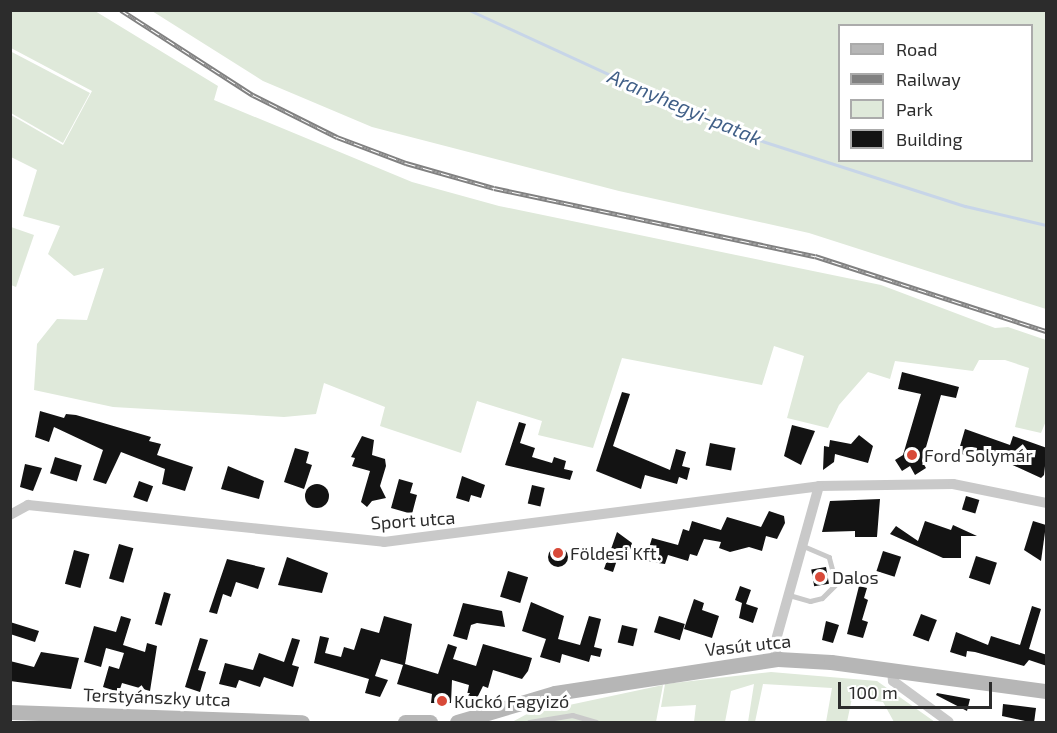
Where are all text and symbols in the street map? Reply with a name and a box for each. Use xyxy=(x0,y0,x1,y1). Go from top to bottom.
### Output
legend xyxy=(838,24,1033,162)
text: Road xyxy=(896,38,937,60)
water label: Aranyhegyi-patak xyxy=(604,64,766,150)
text: Railway xyxy=(896,68,961,90)
text: Park xyxy=(896,98,933,120)
text: Building xyxy=(896,128,963,150)
place label: Ford Solymár xyxy=(924,444,1033,466)
marker: Ford Solymár xyxy=(905,448,919,462)
street label: Sport utca xyxy=(370,506,456,534)
place label: Földesi Kft. xyxy=(570,542,661,564)
marker: Földesi Kft. xyxy=(551,546,565,560)
place label: Dalos xyxy=(832,566,879,588)
marker: Dalos xyxy=(813,570,827,584)
street label: Vasút utca xyxy=(704,630,792,660)
scale bar xyxy=(841,670,996,708)
text: 100 m xyxy=(849,681,898,703)
street label: Terstyánszky utca xyxy=(83,684,231,710)
place label: Kuckó Fagyizó xyxy=(454,690,569,712)
marker: Kuckó Fagyizó xyxy=(435,694,449,708)

